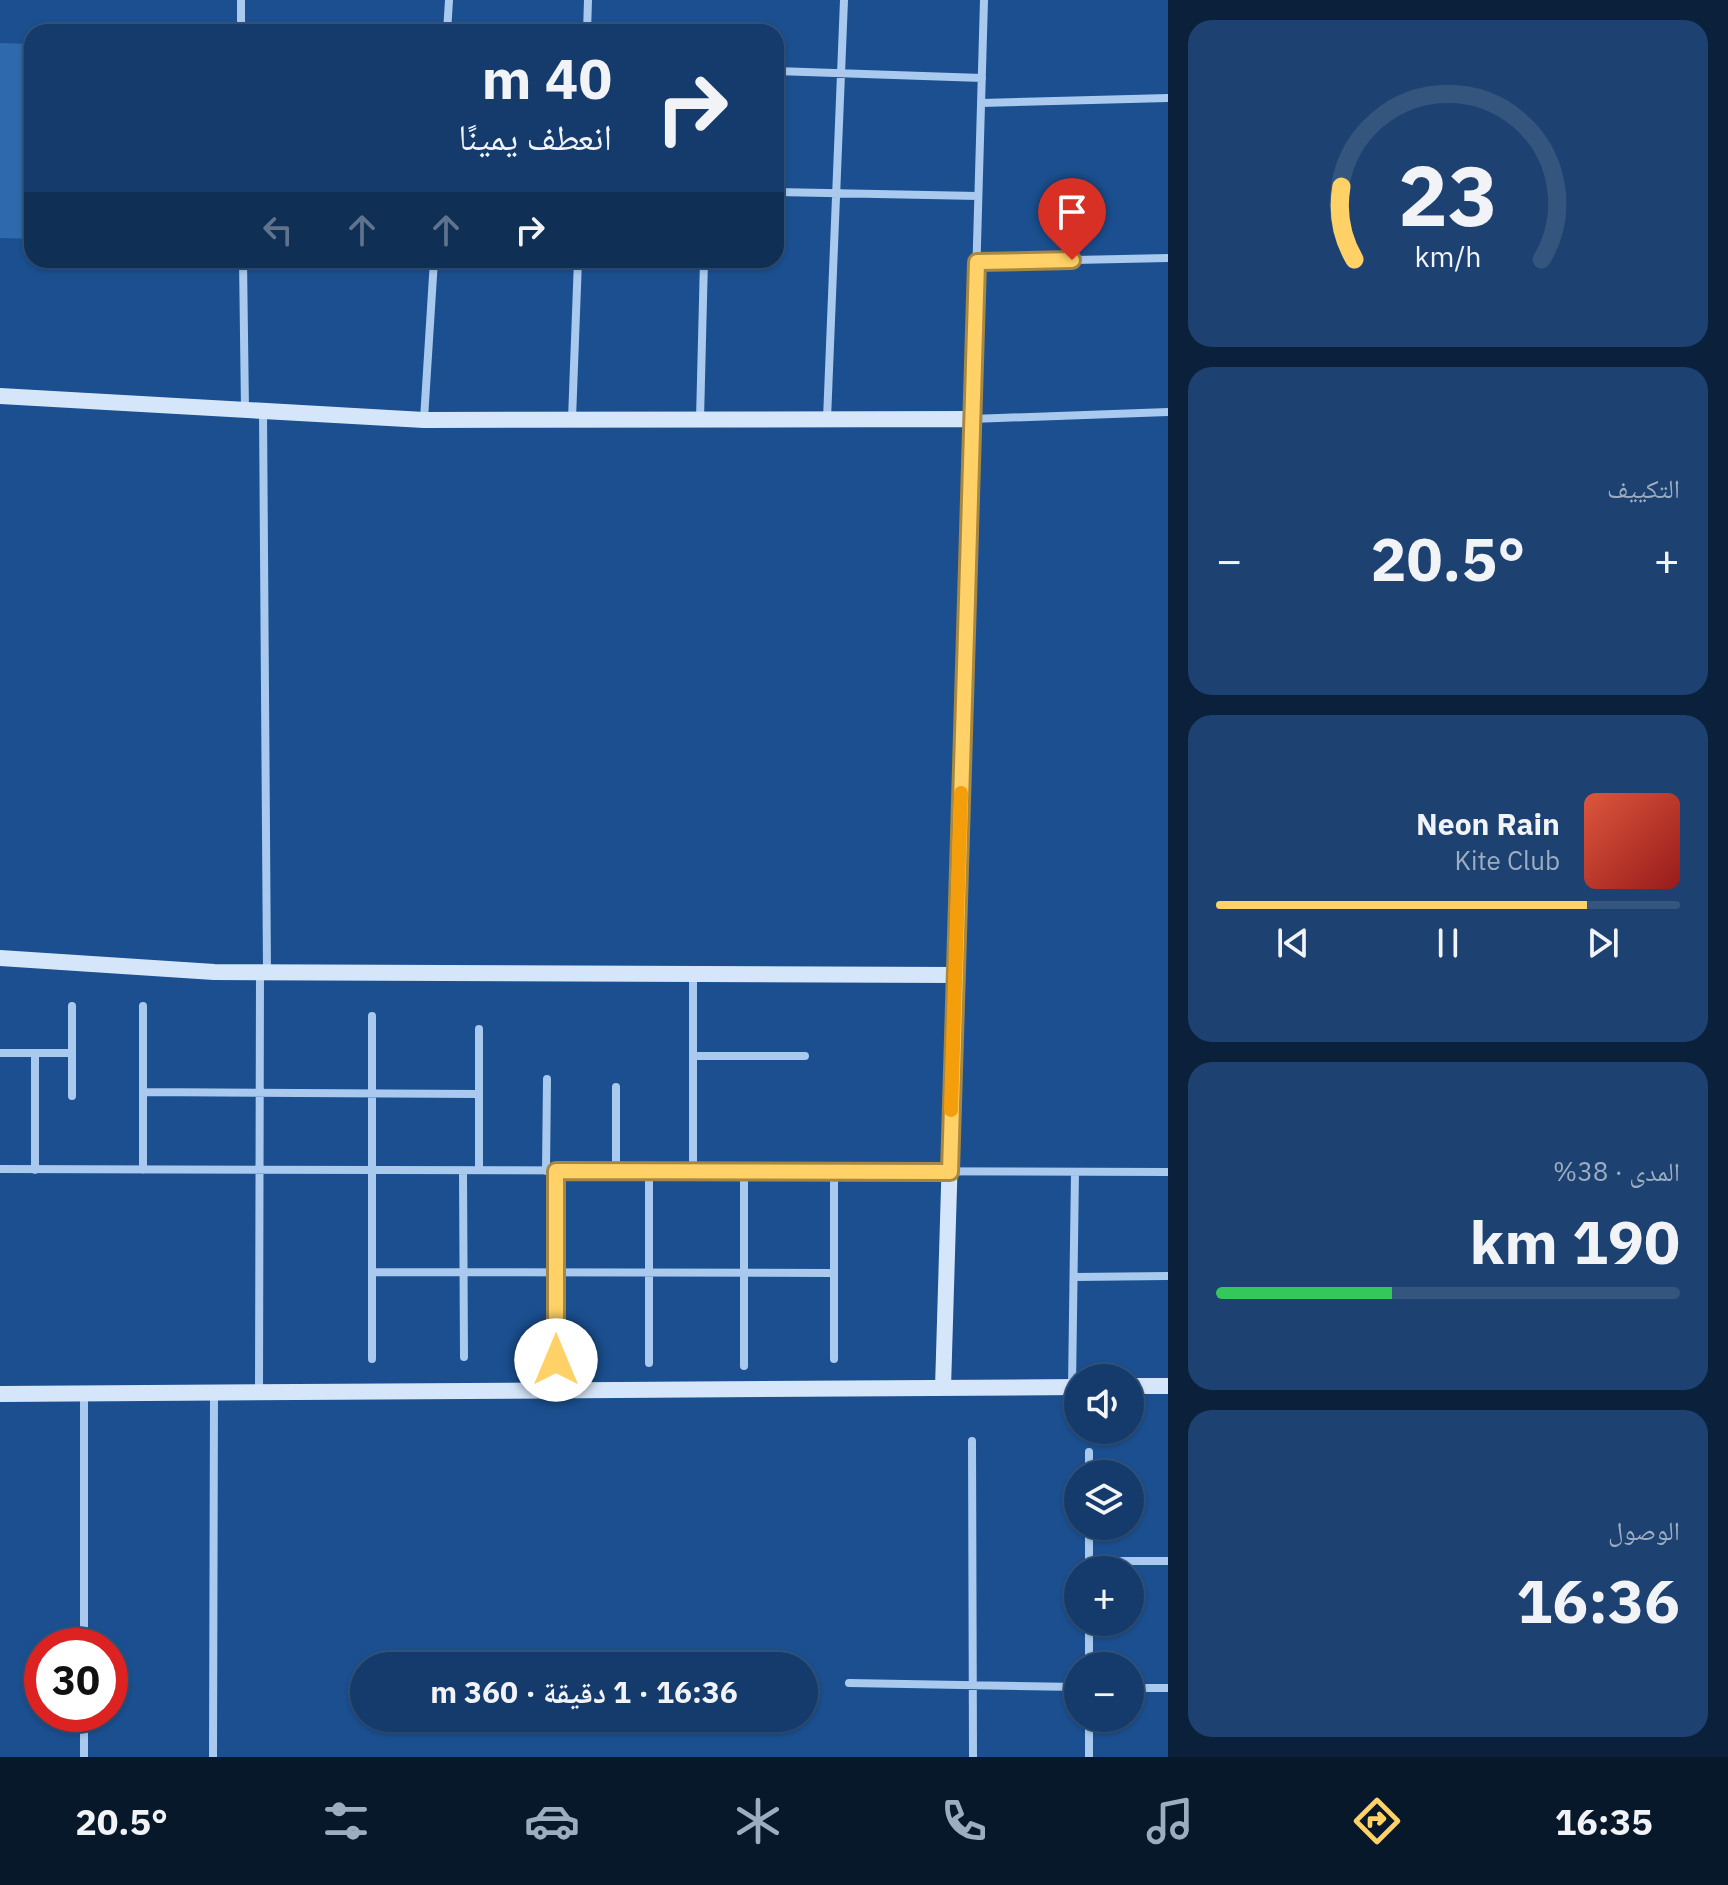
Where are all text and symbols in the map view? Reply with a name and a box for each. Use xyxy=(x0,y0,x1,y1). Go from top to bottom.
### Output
text: 40 m xyxy=(482,42,612,114)
icon: right xyxy=(640,56,744,160)
text: انعطف يمينًا xyxy=(458,113,612,160)
text: 23 xyxy=(1398,140,1498,248)
pin xyxy=(1038,178,1106,260)
icon: arrive xyxy=(1050,190,1094,234)
icon: left xyxy=(256,208,300,252)
icon: ahead xyxy=(340,208,384,252)
icon: ahead xyxy=(424,208,468,252)
icon: right xyxy=(508,208,552,252)
text: km/h xyxy=(1414,238,1482,275)
text: التكييف xyxy=(1607,471,1680,505)
text: 20.5° xyxy=(1371,519,1525,598)
text: − xyxy=(1216,531,1242,588)
text: + xyxy=(1654,531,1680,588)
text: Neon Rain xyxy=(1416,804,1560,843)
text: Kite Club xyxy=(1455,843,1560,877)
icon: previous xyxy=(1271,921,1315,965)
icon: pause xyxy=(1426,921,1470,965)
icon: next xyxy=(1581,921,1625,965)
text: المدى · 38% xyxy=(1553,1154,1680,1188)
text: 190 km xyxy=(1470,1202,1680,1281)
position arrow xyxy=(514,1318,598,1402)
map controls xyxy=(1064,1364,1144,1732)
button: sound xyxy=(1064,1364,1144,1444)
button: layers xyxy=(1064,1460,1144,1540)
text: الوصول xyxy=(1608,1513,1680,1547)
button: + xyxy=(1064,1556,1144,1636)
text: 16:36 xyxy=(1516,1561,1680,1640)
speed limit sign: 30 xyxy=(24,1628,128,1732)
button: − xyxy=(1064,1652,1144,1732)
text: 16:36 · 1 دقيقة · 360 m xyxy=(430,1672,738,1711)
icon: filters xyxy=(318,1793,374,1849)
icon: car xyxy=(524,1793,580,1849)
icon: climate xyxy=(730,1793,786,1849)
icon: phone xyxy=(936,1793,992,1849)
icon: music xyxy=(1142,1793,1198,1849)
icon: directions xyxy=(1349,1793,1405,1849)
text: 20.5° xyxy=(75,1798,168,1845)
text: 16:35 xyxy=(1555,1798,1653,1845)

